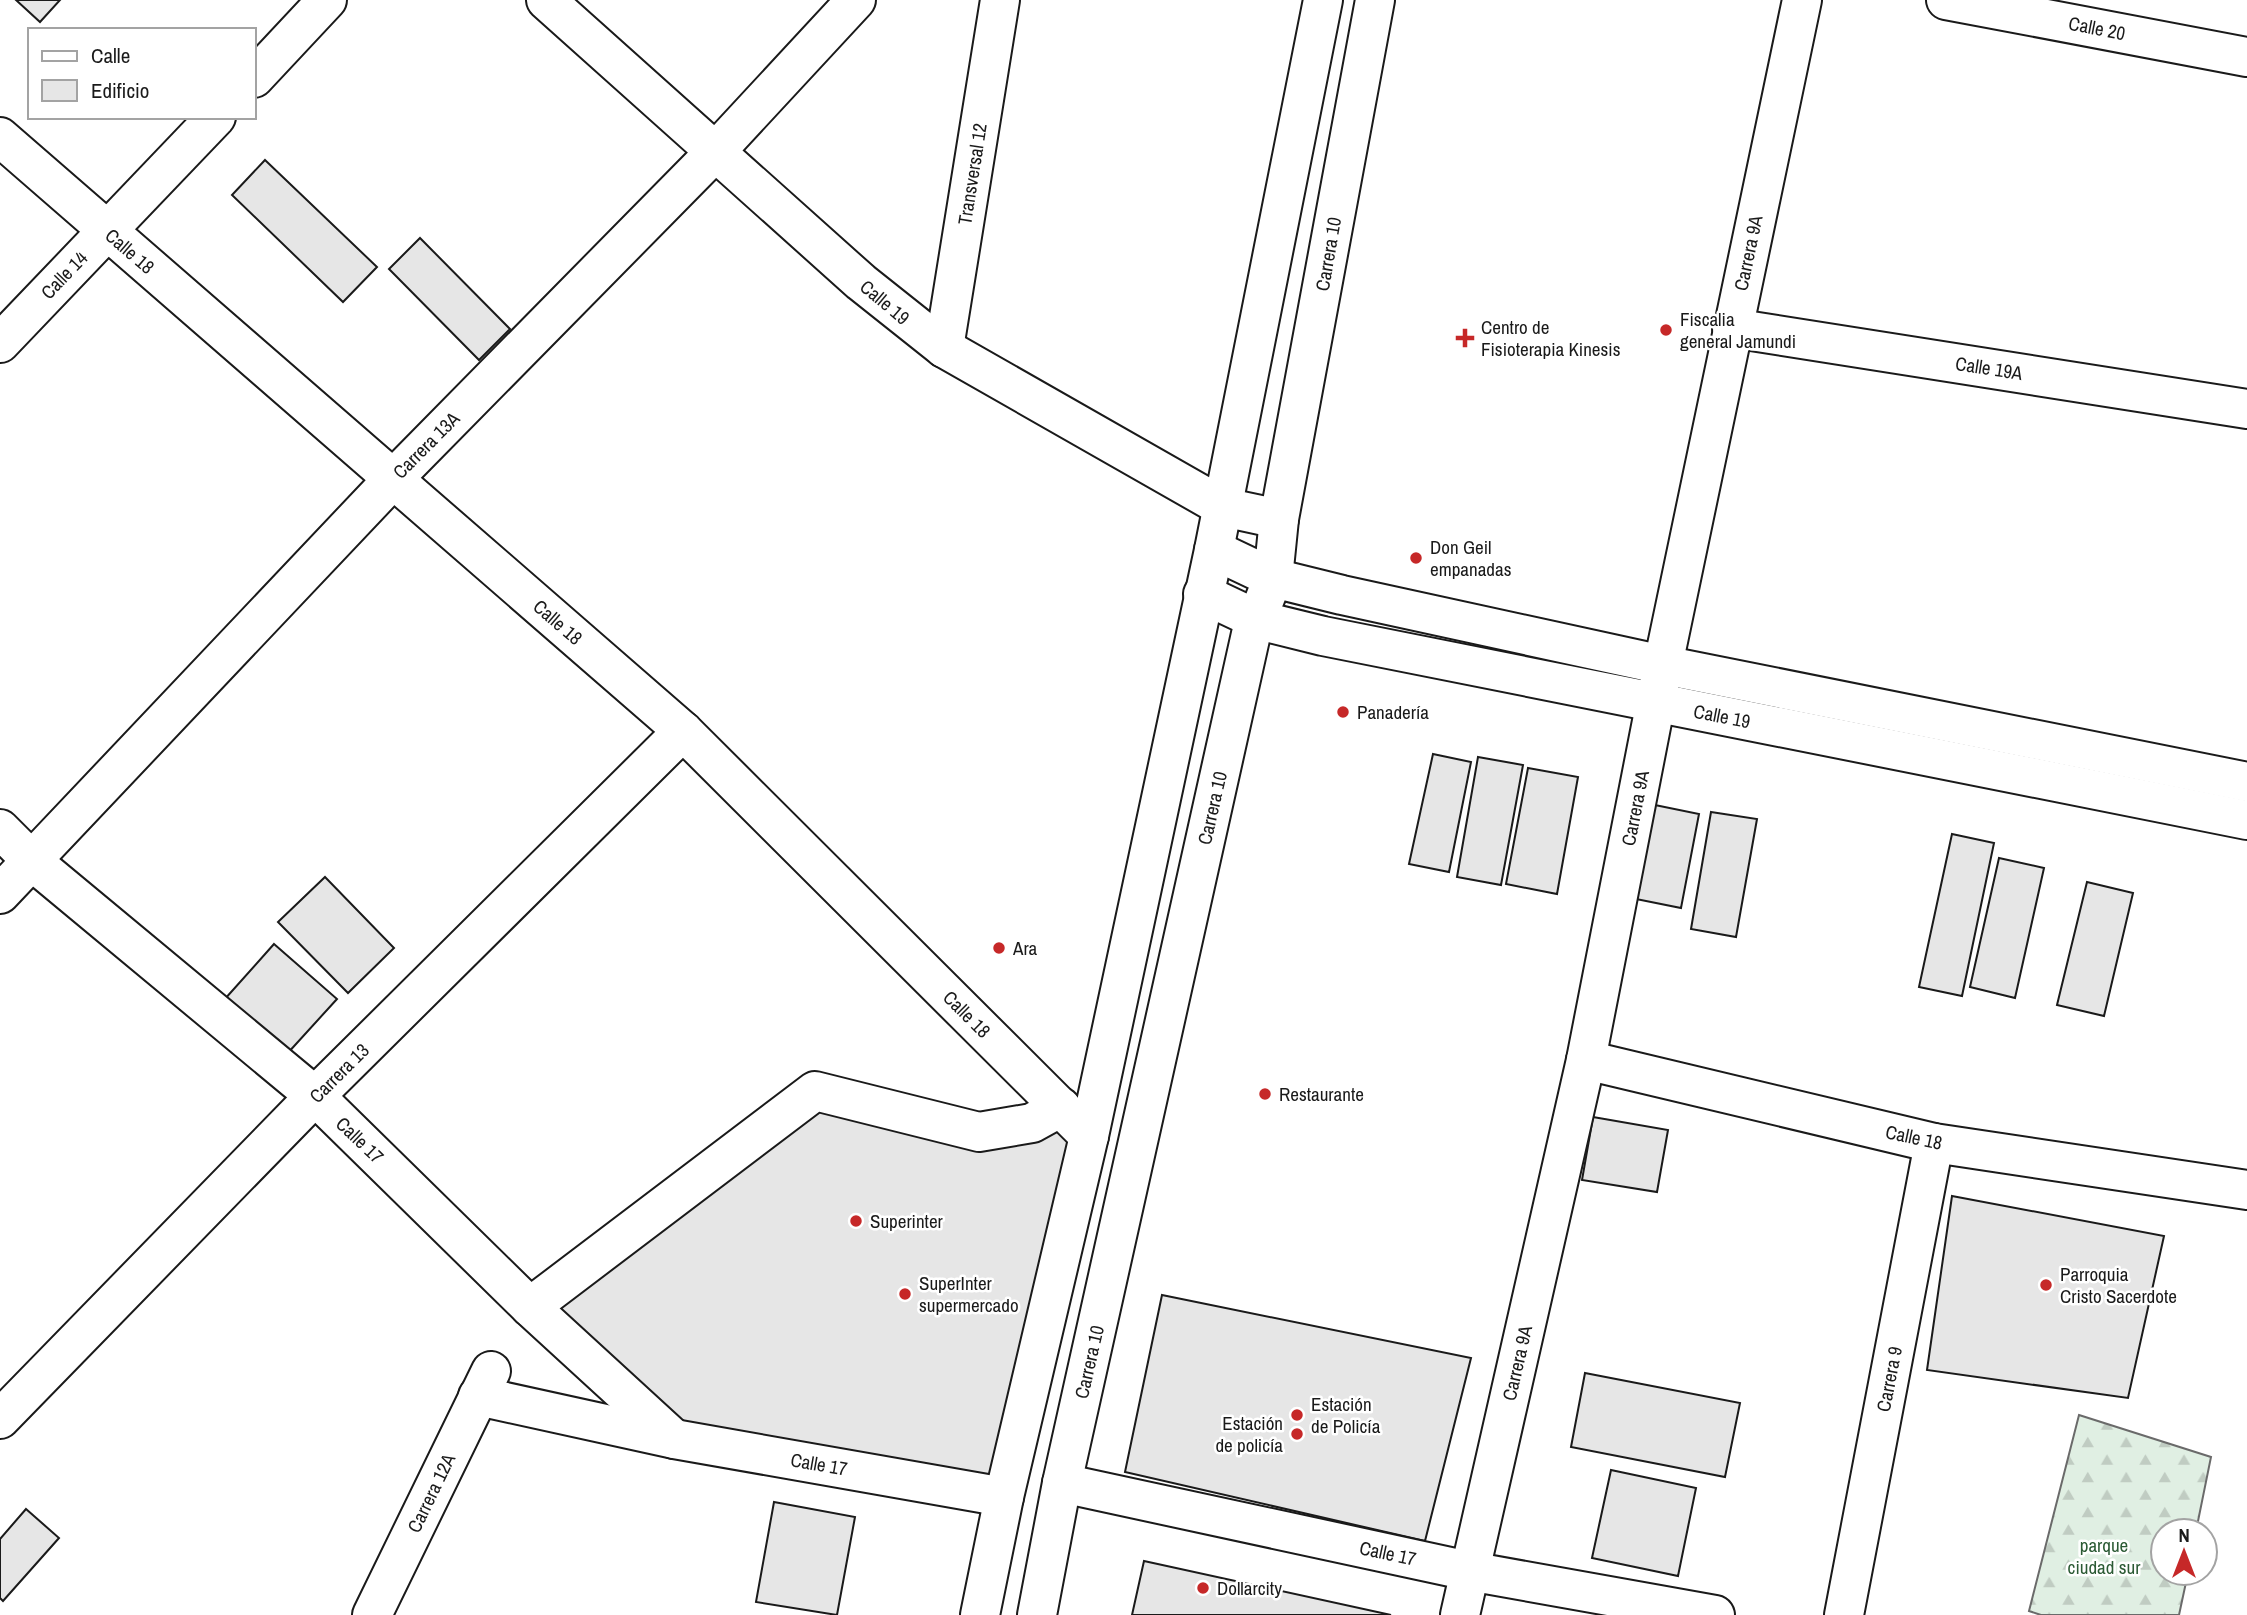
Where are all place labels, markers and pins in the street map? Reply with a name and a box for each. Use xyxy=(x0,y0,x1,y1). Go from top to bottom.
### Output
place label: Fiscalia general Jamundi xyxy=(1680,306,1796,354)
place label: Centro de Fisioterapia Kinesis xyxy=(1481,314,1621,362)
marker: Fiscalia general Jamundi xyxy=(1658,322,1674,338)
marker: Centro de Fisioterapia Kinesis xyxy=(1455,328,1475,348)
place label: Don Geil empanadas xyxy=(1430,534,1512,582)
marker: Don Geil empanadas xyxy=(1408,550,1424,566)
place label: Panadería xyxy=(1357,699,1429,725)
marker: Panadería xyxy=(1335,704,1351,720)
place label: Ara xyxy=(1012,935,1038,961)
marker: Ara xyxy=(991,940,1007,956)
place label: Restaurante xyxy=(1279,1081,1364,1107)
marker: Restaurante xyxy=(1257,1086,1273,1102)
place label: Superinter xyxy=(870,1208,944,1234)
marker: Superinter xyxy=(848,1213,864,1229)
place label: Parroquia Cristo Sacerdote xyxy=(2060,1261,2177,1309)
place label: SuperInter supermercado xyxy=(919,1270,1019,1318)
marker: Parroquia Cristo Sacerdote xyxy=(2038,1277,2054,1293)
marker: SuperInter supermercado xyxy=(897,1286,913,1302)
place label: Estación de Policía xyxy=(1311,1391,1381,1439)
marker: Estación de Policía xyxy=(1289,1407,1305,1423)
place label: Estación de policía xyxy=(1215,1410,1283,1458)
marker: Estación de policía xyxy=(1289,1426,1305,1442)
place label: Dollarcity xyxy=(1217,1575,1282,1601)
marker: Dollarcity xyxy=(1195,1580,1211,1596)

